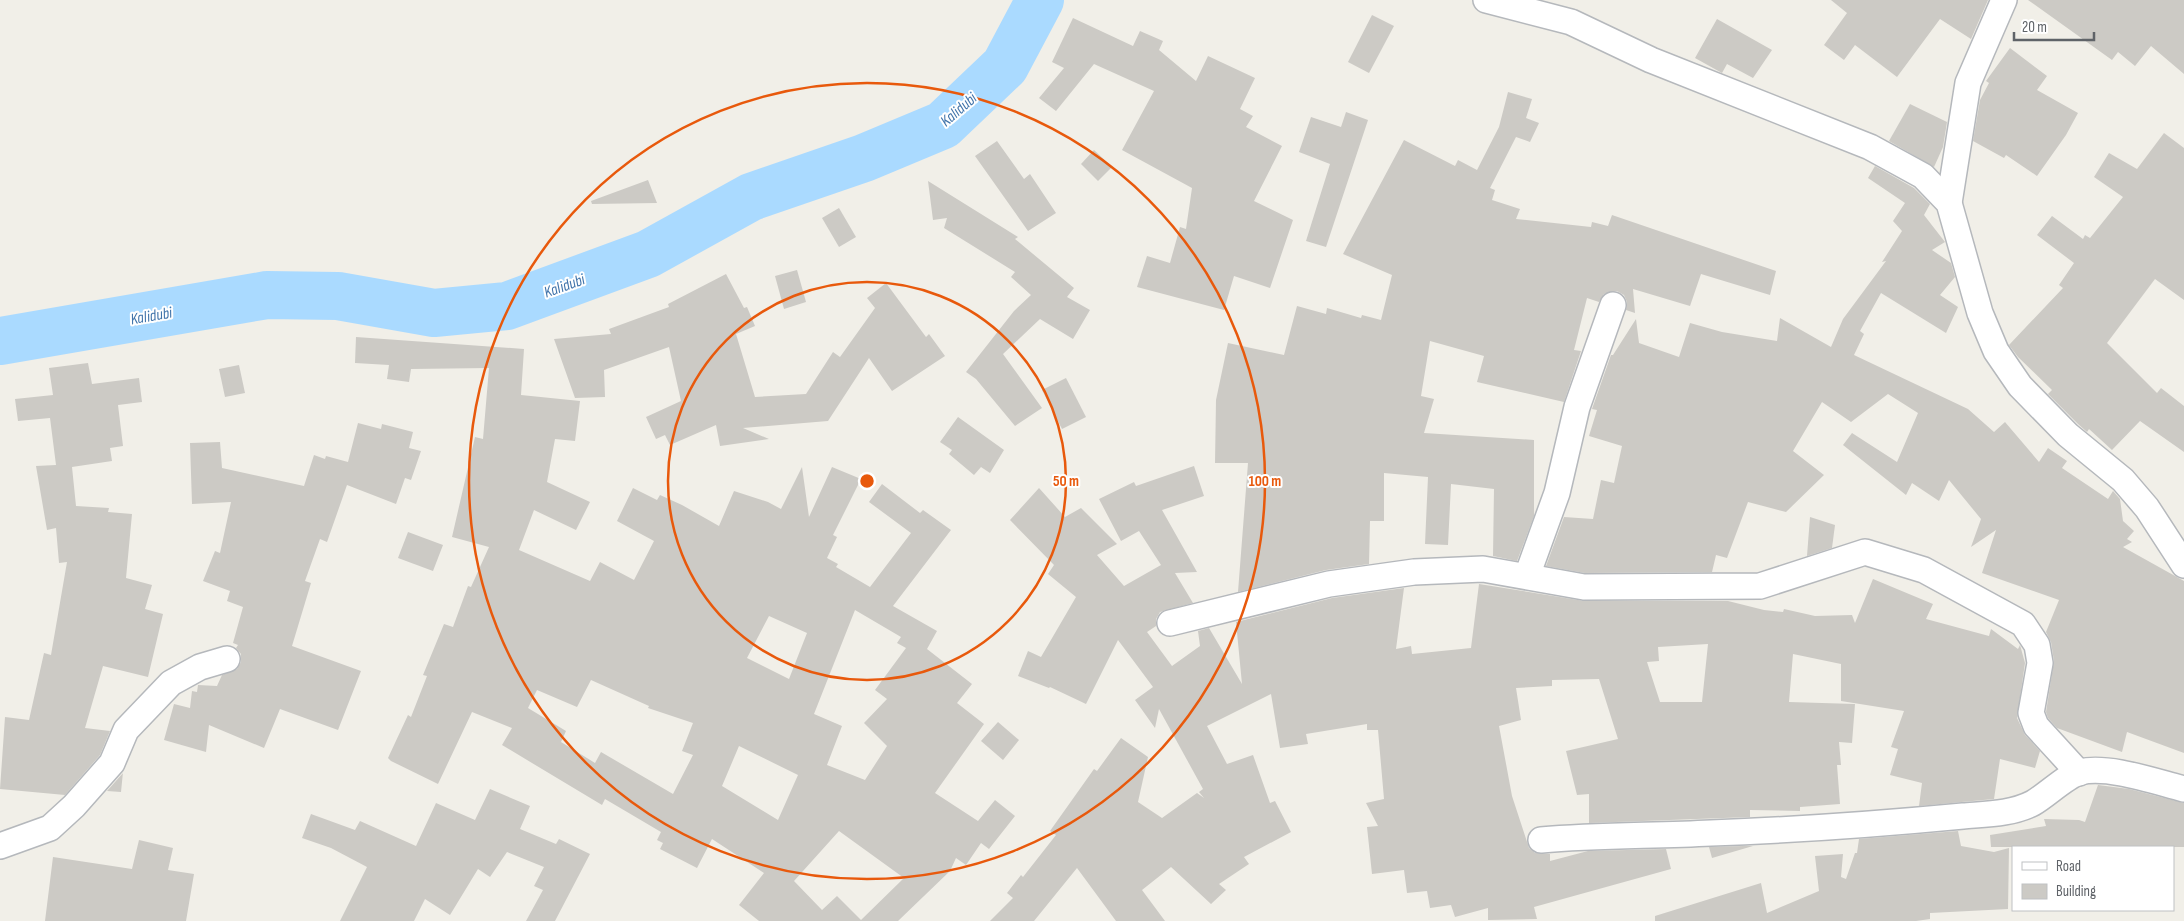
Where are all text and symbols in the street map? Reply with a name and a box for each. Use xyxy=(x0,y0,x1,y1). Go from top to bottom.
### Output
scale bar xyxy=(2014,10,2094,42)
text: 20 m xyxy=(2022,18,2047,37)
water label: Kalidubi xyxy=(937,88,982,131)
water label: Kalidubi xyxy=(542,270,588,303)
water label: Kalidubi xyxy=(129,303,175,329)
centre of rings xyxy=(858,472,876,490)
text: 50 m xyxy=(1053,472,1079,491)
text: 100 m xyxy=(1249,472,1281,491)
legend xyxy=(2012,846,2174,911)
text: Road xyxy=(2056,857,2081,876)
text: Building xyxy=(2056,882,2096,901)

